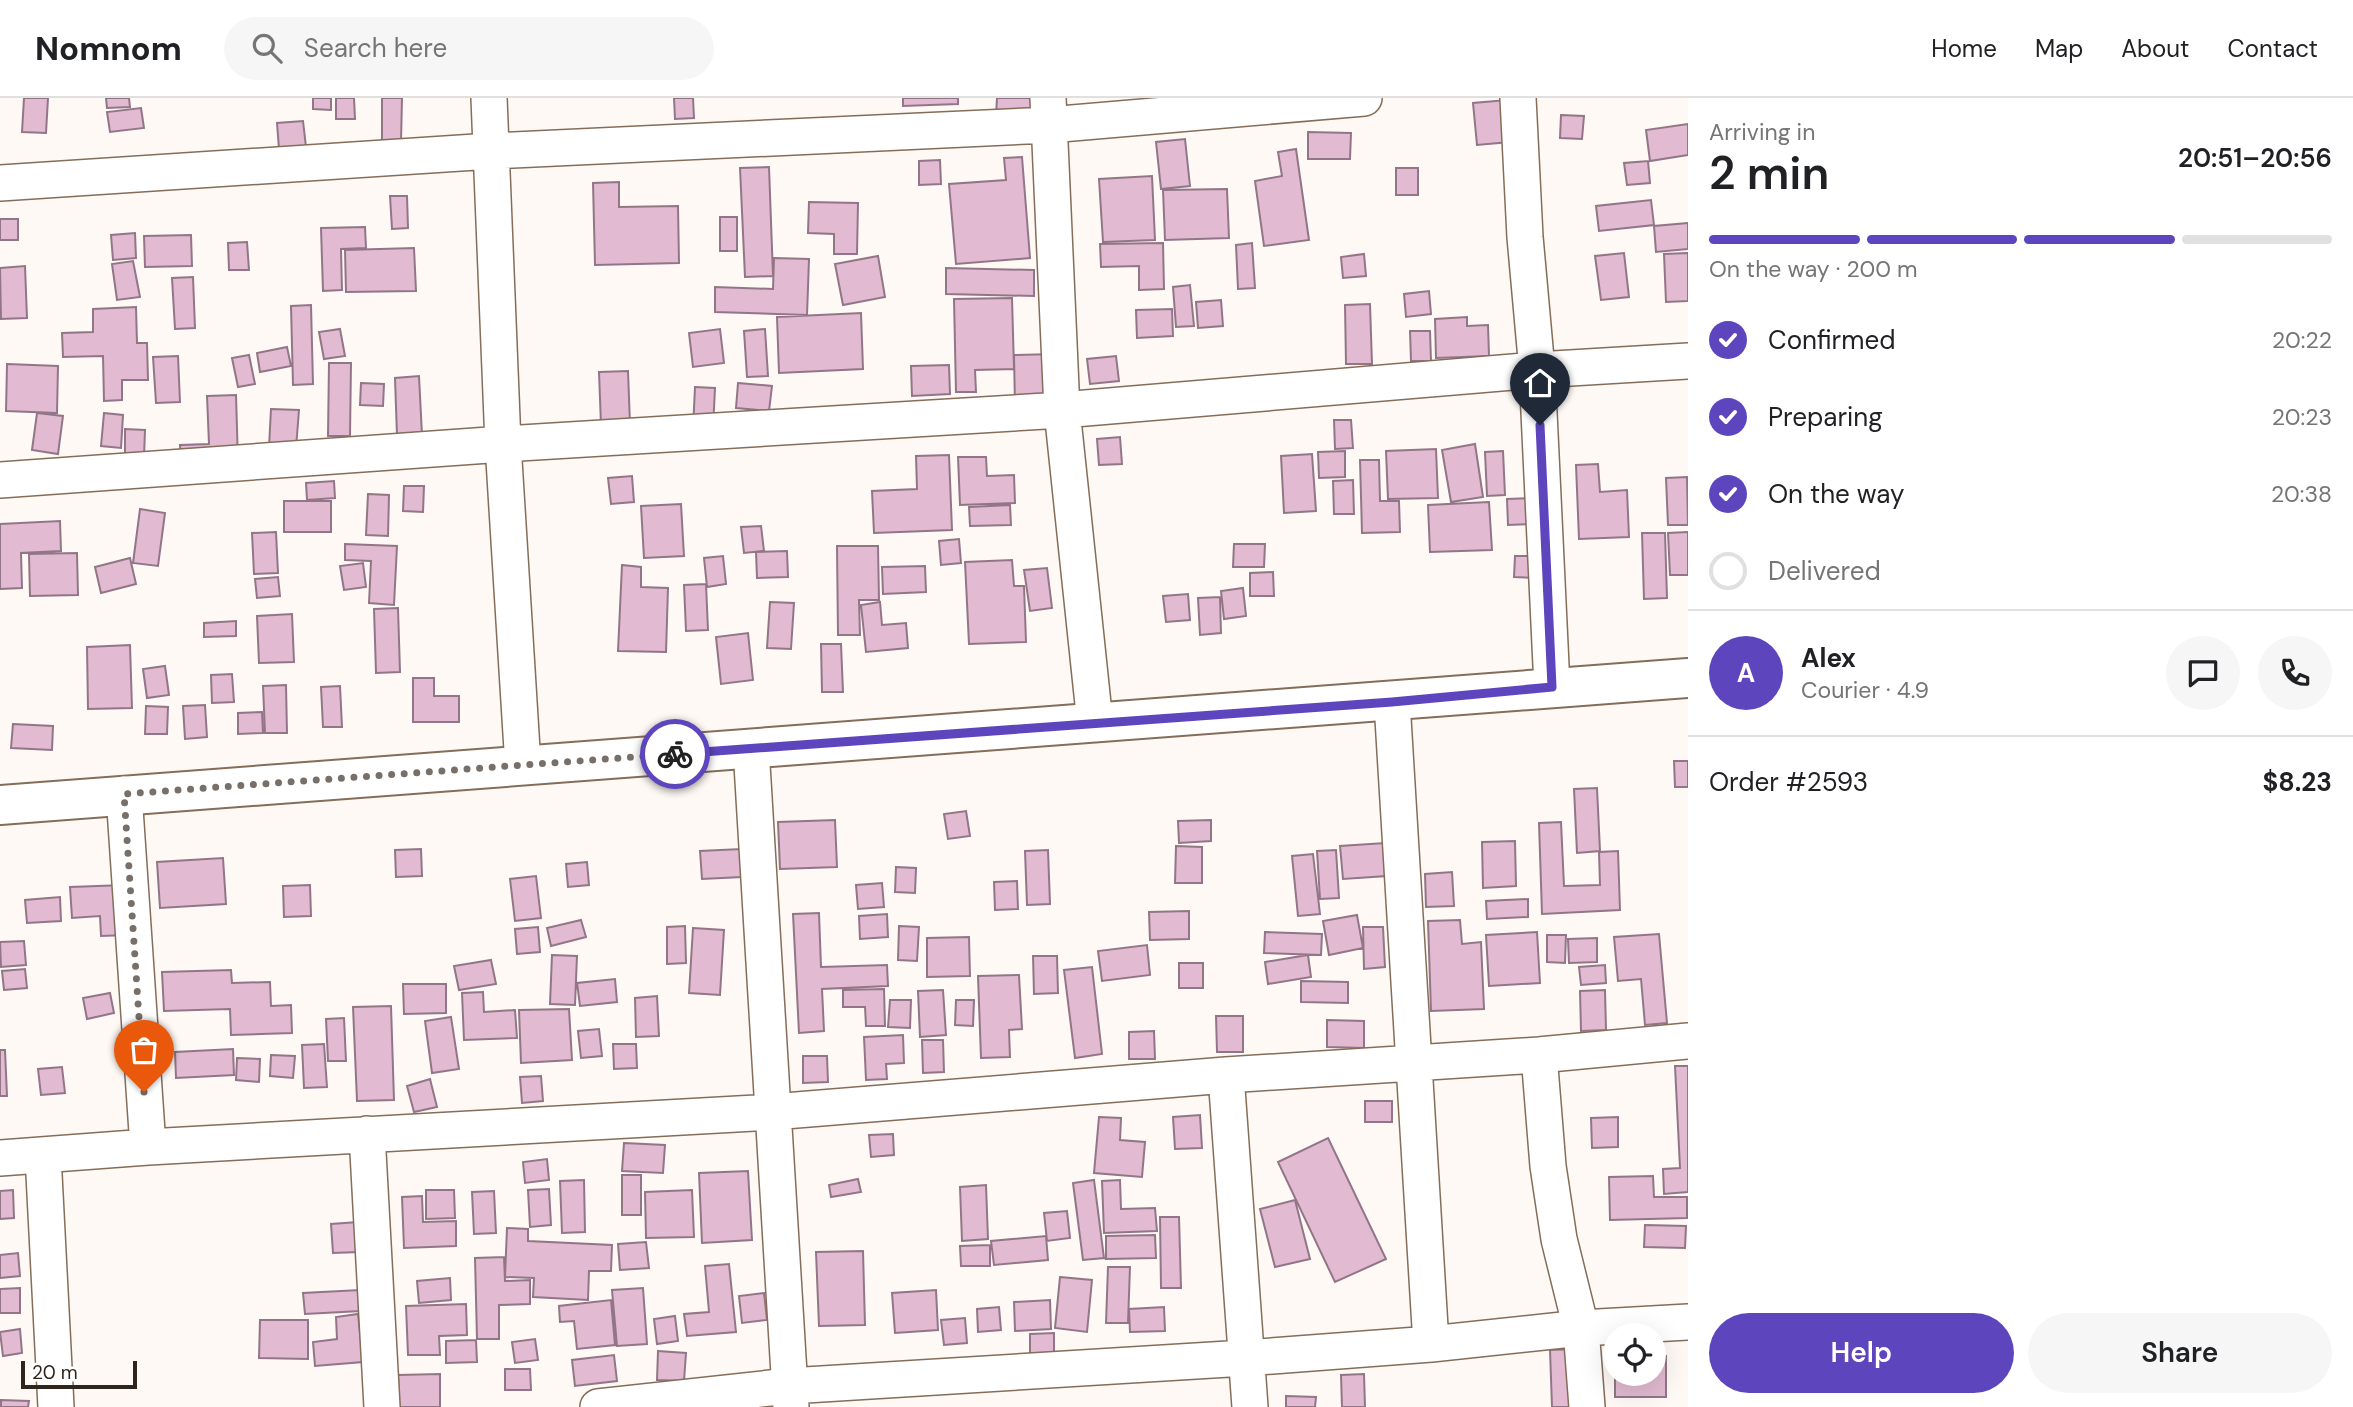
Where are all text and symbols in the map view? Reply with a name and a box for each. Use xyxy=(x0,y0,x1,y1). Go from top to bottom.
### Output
search box xyxy=(224,17,714,80)
text: Nomnom xyxy=(35,27,182,70)
icon: search xyxy=(248,29,286,67)
text: Search here xyxy=(304,31,447,65)
text: Home xyxy=(1931,33,1997,64)
text: Map xyxy=(2035,33,2083,64)
text: About xyxy=(2121,33,2190,64)
text: Contact xyxy=(2228,33,2318,64)
text: Arriving in xyxy=(1709,117,1815,147)
text: 20:51–20:56 xyxy=(2178,141,2332,175)
text: 2 min xyxy=(1709,143,1829,203)
text: On the way · 200 m xyxy=(1709,254,1918,284)
icon: check xyxy=(1709,321,1747,359)
text: Confirmed xyxy=(1768,323,1895,357)
text: 20:22 xyxy=(2272,325,2332,355)
pin xyxy=(1510,353,1570,425)
icon: home xyxy=(1521,364,1559,402)
icon: check xyxy=(1709,398,1747,436)
text: Preparing xyxy=(1768,400,1883,434)
text: 20:23 xyxy=(2272,402,2332,432)
icon: check xyxy=(1709,475,1747,513)
text: On the way xyxy=(1768,477,1904,511)
text: 20:38 xyxy=(2271,479,2332,509)
text: Delivered xyxy=(1768,554,1881,588)
button: chat xyxy=(2166,636,2240,710)
button: phone xyxy=(2258,636,2332,710)
text: Alex xyxy=(1801,641,1856,675)
text: A xyxy=(1737,656,1755,690)
text: Courier · 4.9 xyxy=(1801,675,1929,705)
courier xyxy=(640,719,710,789)
icon: bike xyxy=(656,735,694,773)
text: Order #2593 xyxy=(1709,765,1868,799)
text: $8.23 xyxy=(2263,765,2332,799)
pin xyxy=(114,1020,174,1092)
icon: bag xyxy=(125,1031,163,1069)
button: Help xyxy=(1709,1313,2014,1393)
button: Share xyxy=(2028,1313,2332,1393)
map controls xyxy=(1603,1323,1666,1386)
button: locate xyxy=(1603,1323,1666,1386)
scale bar xyxy=(21,1358,136,1390)
text: 20 m xyxy=(32,1360,78,1385)

